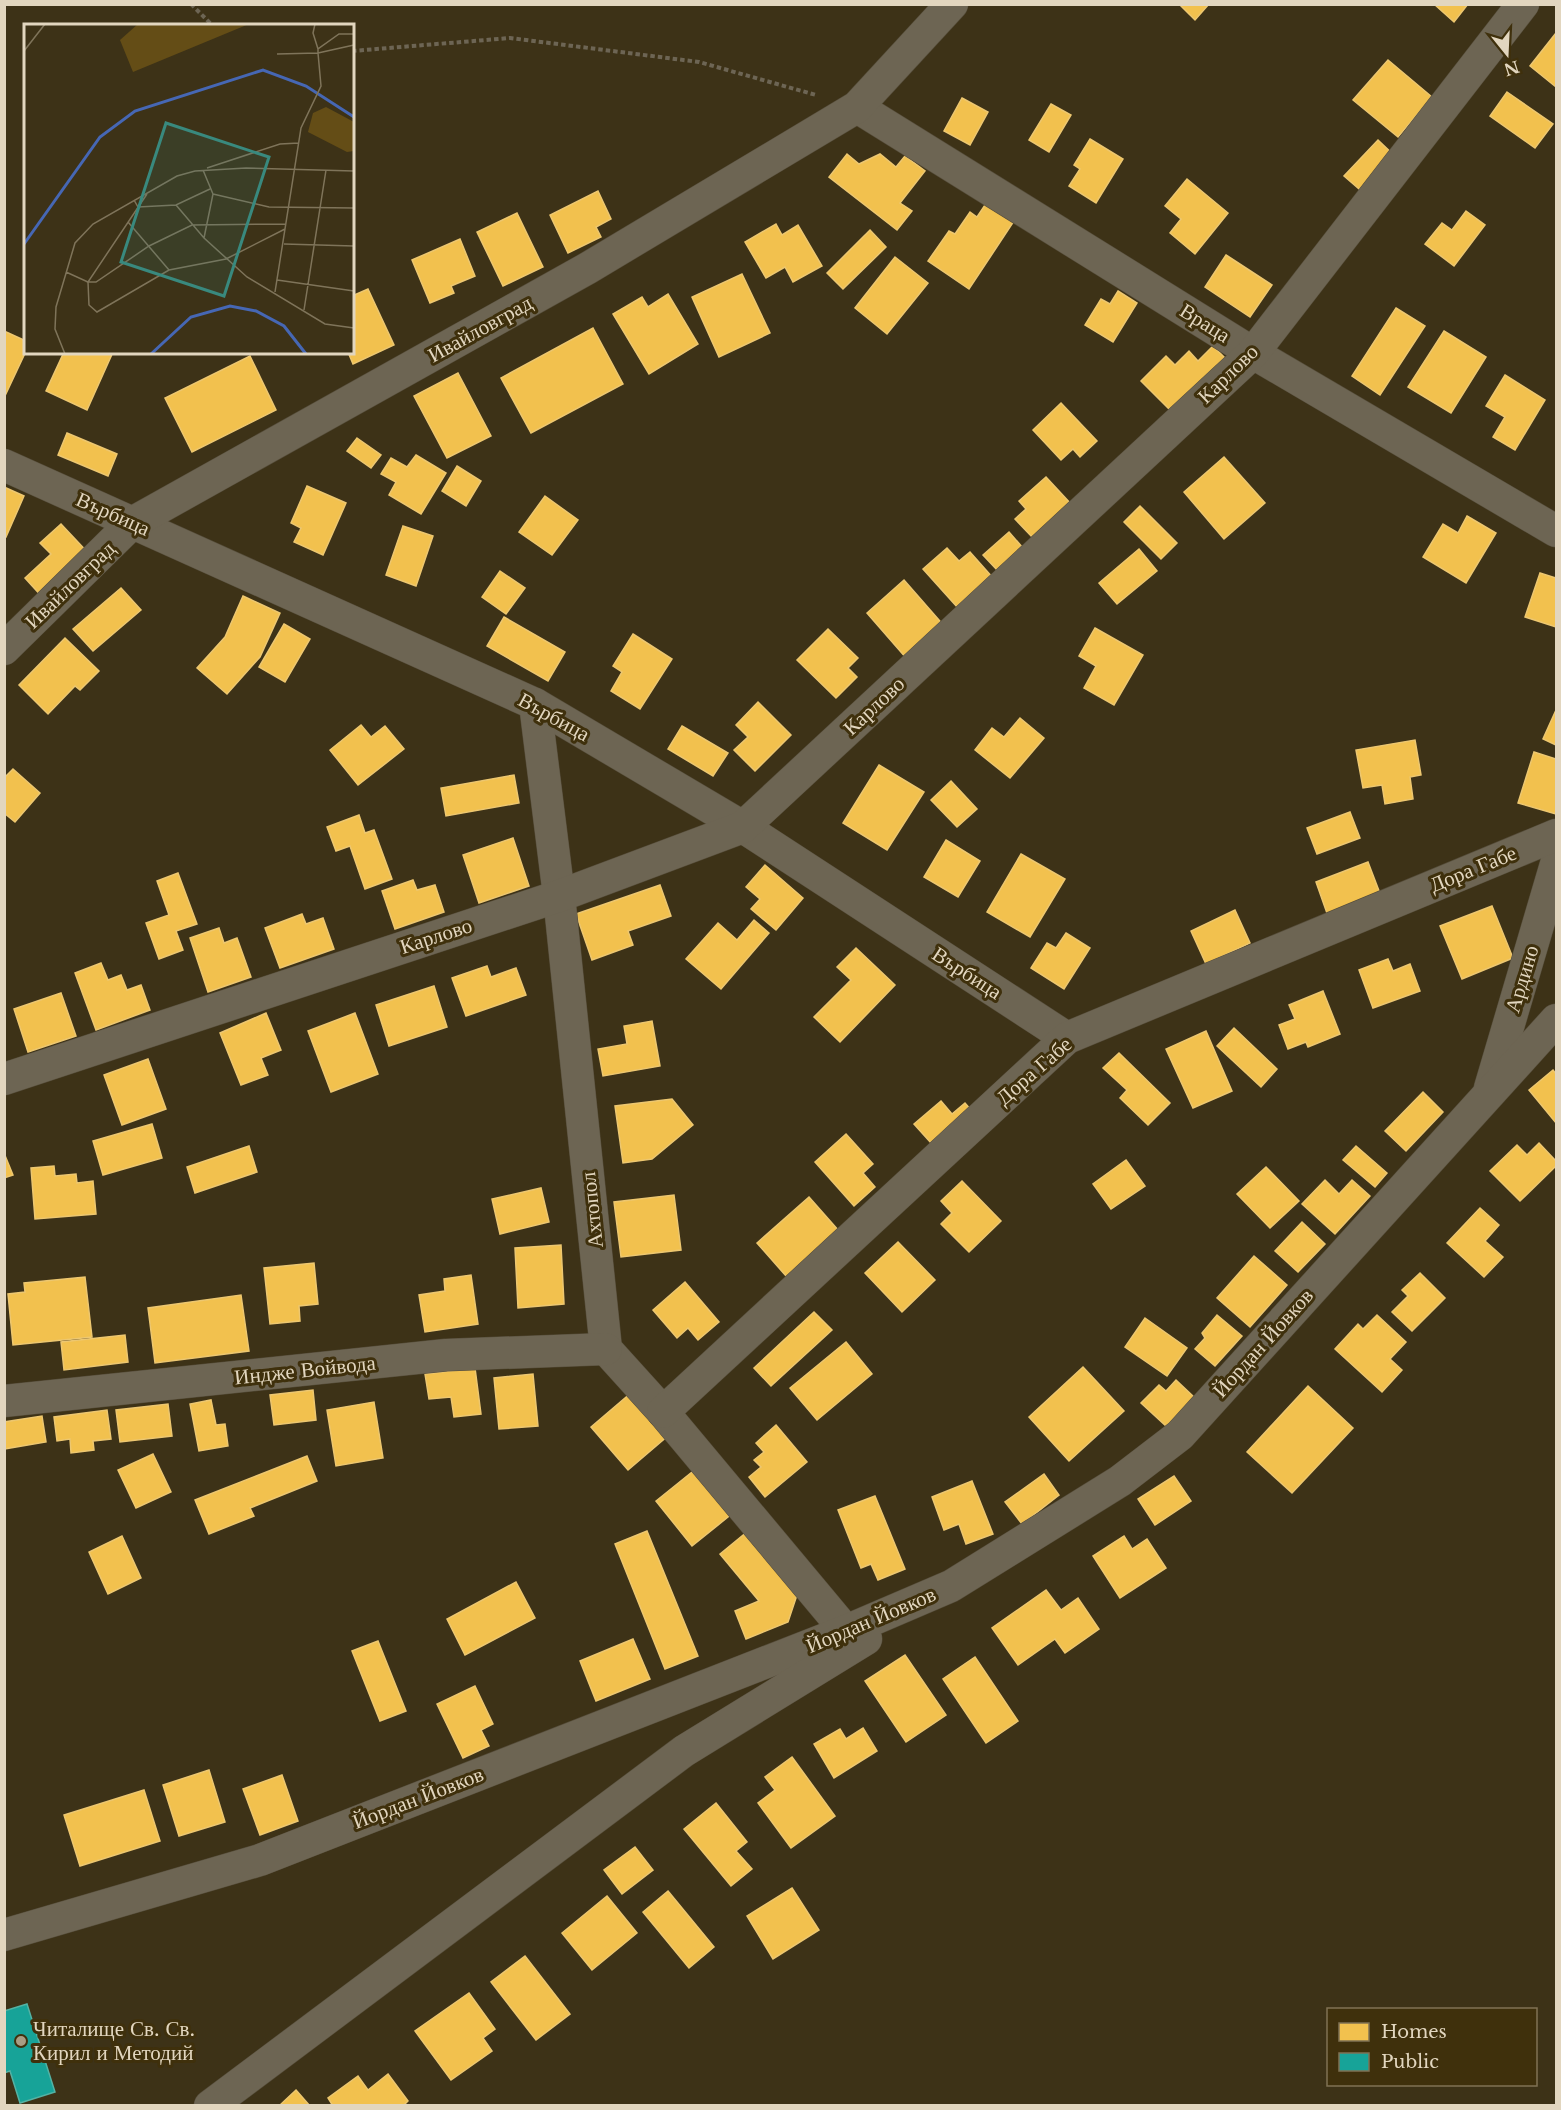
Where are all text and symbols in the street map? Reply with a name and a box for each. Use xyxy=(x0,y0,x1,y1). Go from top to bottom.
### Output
inset map xyxy=(24,24,354,354)
north arrow xyxy=(1477,24,1537,84)
text: N xyxy=(1501,56,1522,80)
street label: Ивайловград xyxy=(423,290,537,368)
street label: Враца xyxy=(1175,298,1236,349)
street label: Карлово xyxy=(1192,339,1264,409)
street label: Върбица xyxy=(72,486,154,542)
street label: Ивайловград xyxy=(19,535,121,634)
street label: Карлово xyxy=(838,671,910,741)
street label: Върбица xyxy=(514,687,595,748)
street label: Дора Габе xyxy=(1426,840,1520,898)
street label: Карлово xyxy=(397,912,475,960)
street label: Върбица xyxy=(927,941,1007,1005)
street label: Ардино xyxy=(1499,942,1545,1016)
street label: Дора Габе xyxy=(991,1031,1077,1111)
street label: Ахтопол xyxy=(575,1171,609,1249)
street label: Йордан Йовков xyxy=(1207,1283,1319,1403)
street label: Индже Войвода xyxy=(233,1350,378,1390)
street label: Йордан Йовков xyxy=(802,1581,940,1659)
street label: Йордан Йовков xyxy=(349,1761,487,1835)
legend xyxy=(1327,2008,1537,2086)
place label: Читалище Св. Св. Кирил и Методий xyxy=(33,2016,195,2066)
text: Homes xyxy=(1381,2021,1447,2043)
marker: Читалище Св. Св. Кирил и Методий xyxy=(14,2034,28,2048)
text: Public xyxy=(1381,2051,1439,2073)

